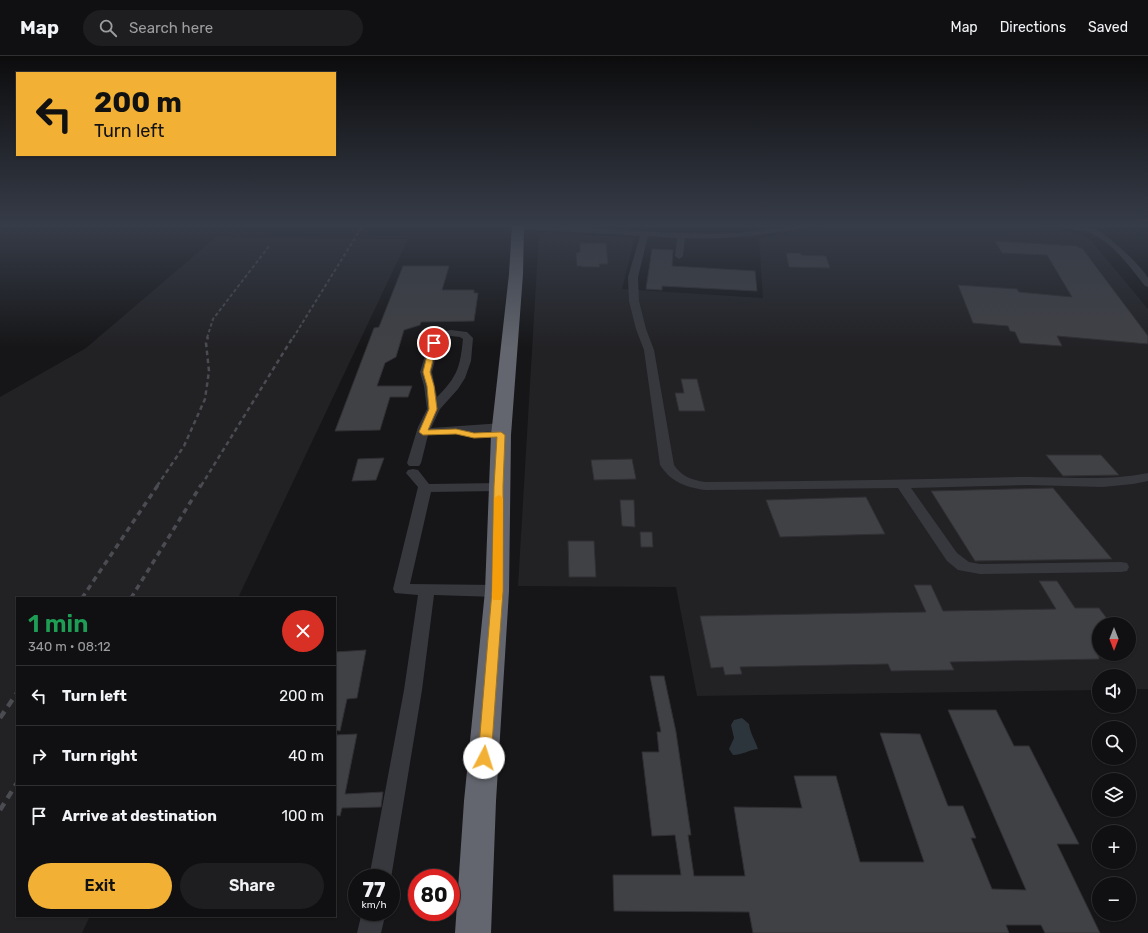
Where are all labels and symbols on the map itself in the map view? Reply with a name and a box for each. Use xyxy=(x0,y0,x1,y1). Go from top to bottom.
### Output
pin xyxy=(417,326,451,360)
north arrow xyxy=(1092,617,1136,661)
position arrow xyxy=(463,737,505,779)
speed limit sign: 80 xyxy=(408,869,460,921)

